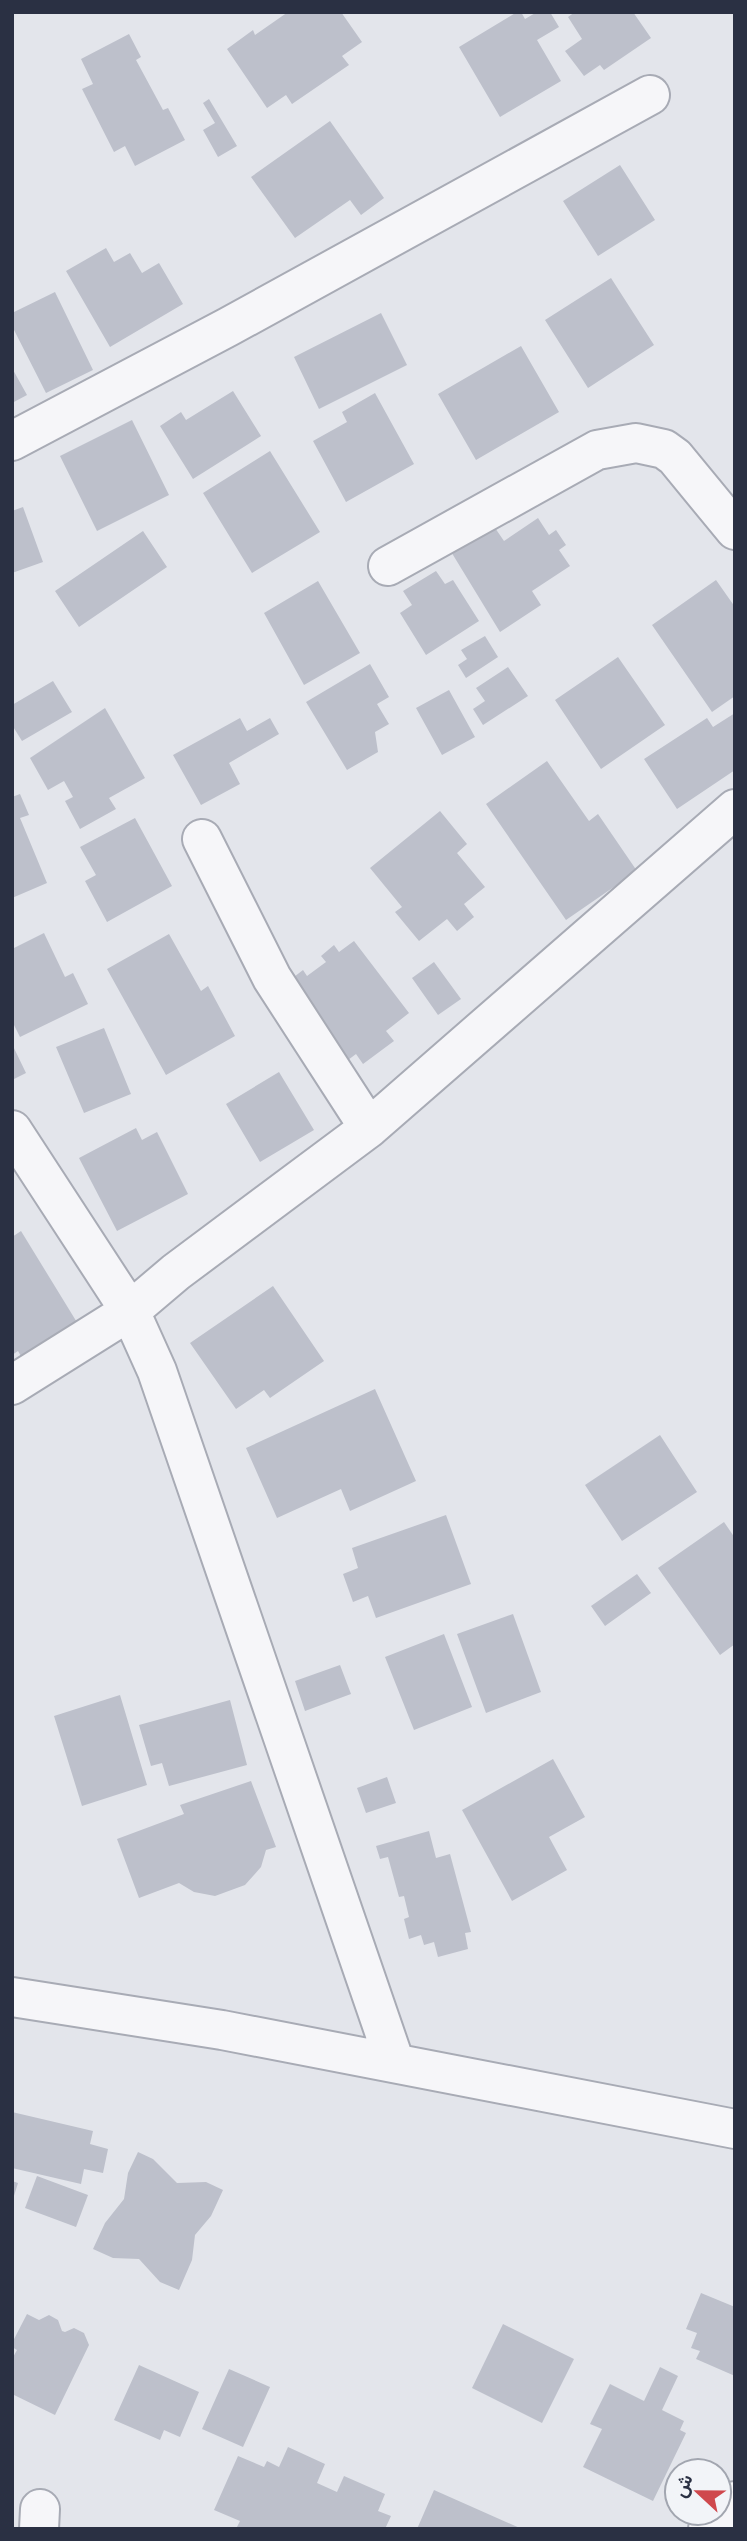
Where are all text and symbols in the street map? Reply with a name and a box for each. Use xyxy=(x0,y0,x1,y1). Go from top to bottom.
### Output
north arrow xyxy=(663,2457,733,2527)
text: ش xyxy=(667,2470,698,2501)

